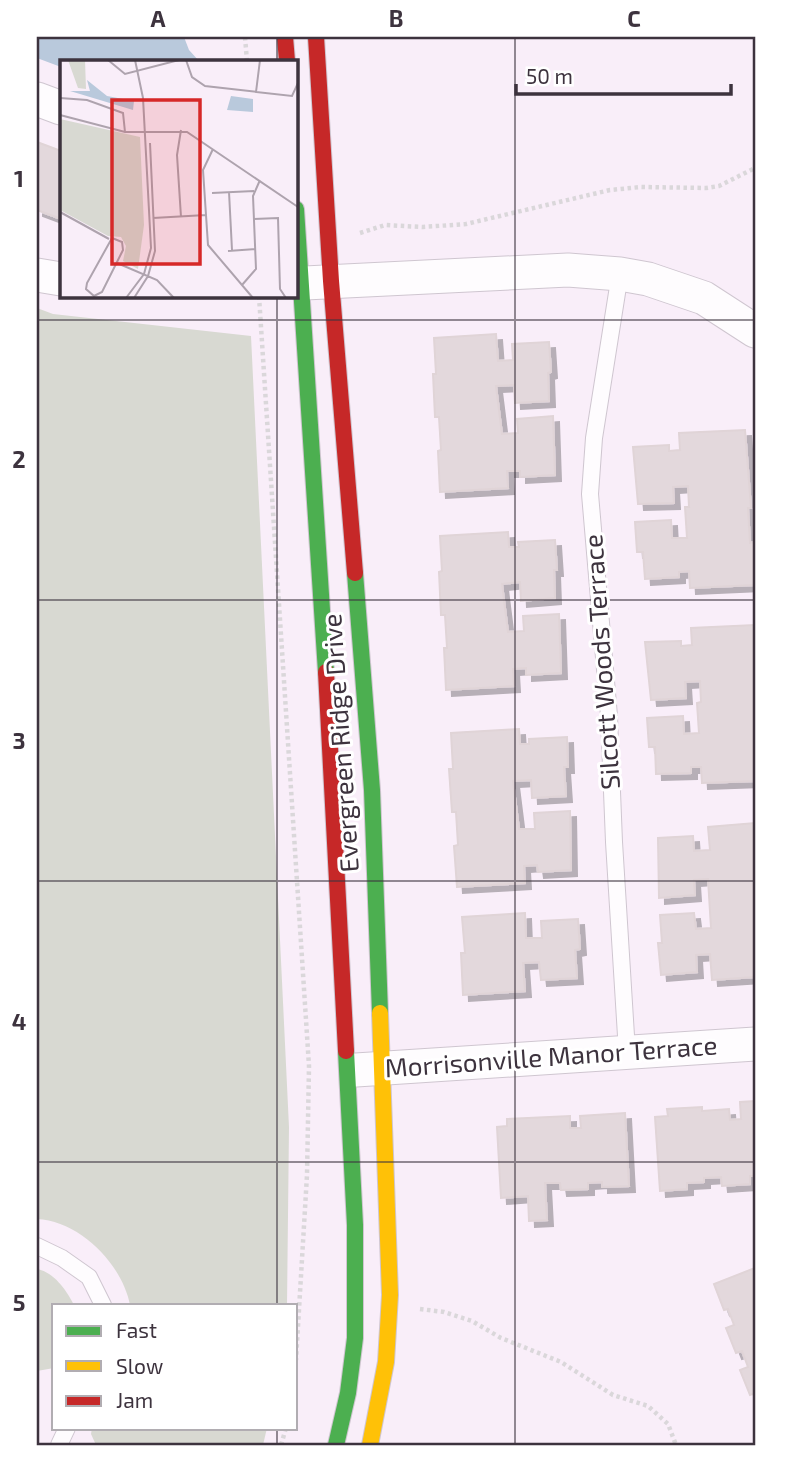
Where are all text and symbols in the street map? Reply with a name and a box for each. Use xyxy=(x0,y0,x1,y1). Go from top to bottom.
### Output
text: A xyxy=(150,4,166,32)
text: B xyxy=(389,4,403,32)
text: C xyxy=(627,4,641,32)
scale bar xyxy=(516,52,731,96)
inset map xyxy=(60,60,298,298)
text: 50 m xyxy=(526,63,573,88)
text: 1 xyxy=(14,164,24,192)
text: 2 xyxy=(12,445,26,473)
street label: Silcott Woods Terrace xyxy=(576,533,625,791)
street label: Evergreen Ridge Drive xyxy=(315,613,364,873)
text: 3 xyxy=(12,726,26,754)
text: 4 xyxy=(12,1007,26,1035)
street label: Morrisonville Manor Terrace xyxy=(384,1028,718,1083)
text: 5 xyxy=(13,1288,25,1316)
legend xyxy=(52,1304,298,1430)
text: Fast xyxy=(116,1317,157,1342)
text: Slow xyxy=(116,1353,163,1378)
text: Jam xyxy=(116,1387,153,1412)

